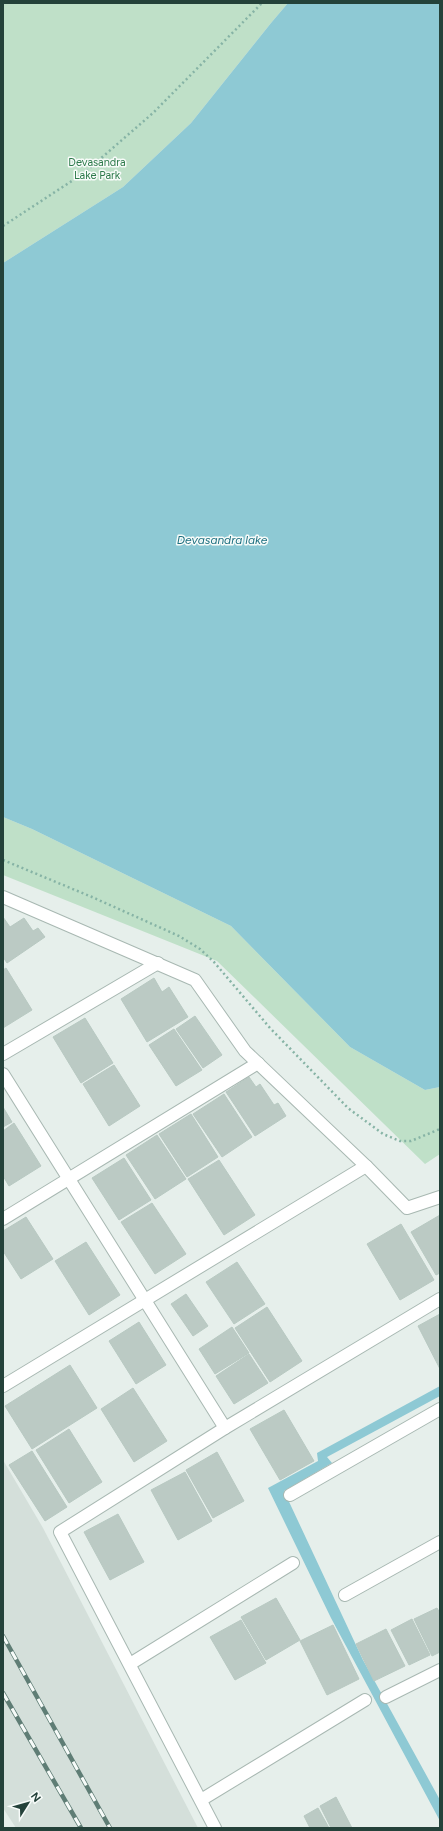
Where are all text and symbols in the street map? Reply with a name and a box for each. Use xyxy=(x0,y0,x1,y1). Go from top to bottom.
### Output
park label: Devasandra Lake Park xyxy=(68,156,126,182)
water label: Devasandra lake xyxy=(177,533,268,547)
north arrow xyxy=(8,1783,48,1823)
text: N xyxy=(28,1790,43,1805)

